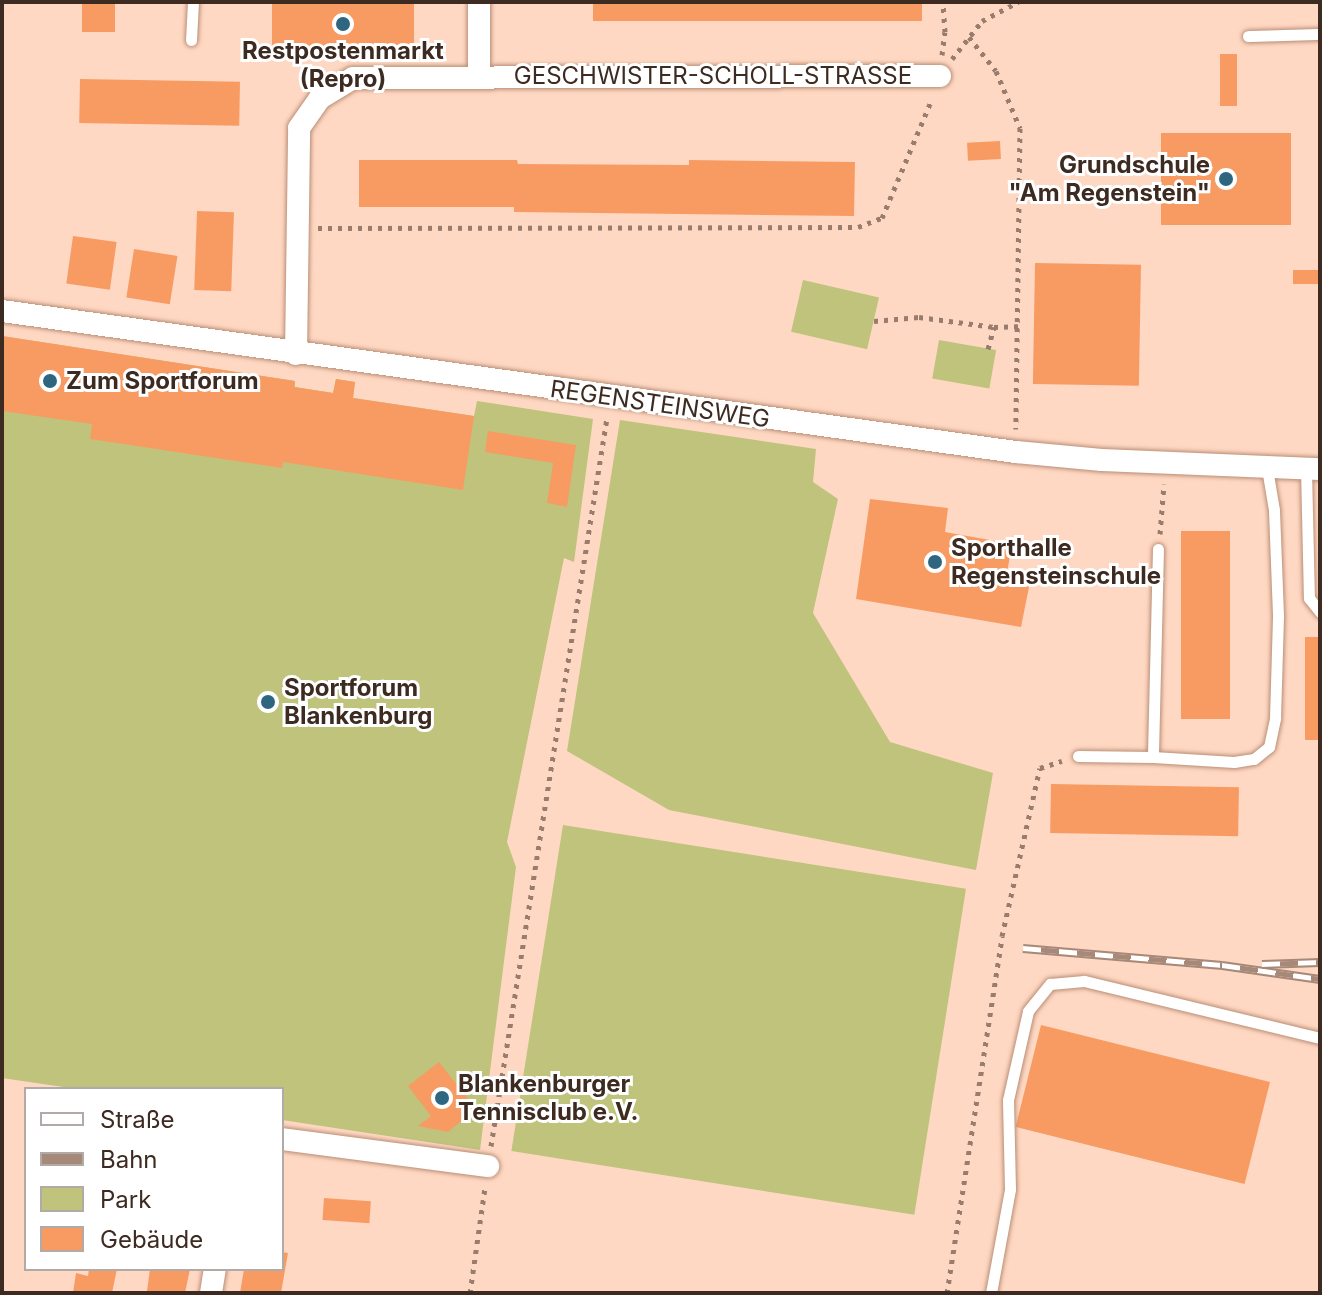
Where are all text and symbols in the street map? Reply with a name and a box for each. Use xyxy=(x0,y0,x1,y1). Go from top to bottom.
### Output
marker: Restpostenmarkt (Repro) xyxy=(334,15,352,33)
place label: Restpostenmarkt (Repro) xyxy=(242,37,444,93)
street label: GESCHWISTER-SCHOLL-STRASSE xyxy=(514,62,912,90)
place label: Grundschule "Am Regenstein" xyxy=(1009,151,1210,207)
marker: Grundschule "Am Regenstein" xyxy=(1217,170,1235,188)
place label: Zum Sportforum xyxy=(66,367,259,395)
marker: Zum Sportforum xyxy=(41,372,59,390)
street label: REGENSTEINSWEG xyxy=(548,374,772,434)
place label: Sporthalle Regensteinschule xyxy=(951,534,1161,590)
marker: Sporthalle Regensteinschule xyxy=(926,553,944,571)
place label: Sportforum Blankenburg xyxy=(284,674,432,730)
marker: Sportforum Blankenburg xyxy=(259,693,277,711)
place label: Blankenburger Tennisclub e.V. xyxy=(458,1070,639,1126)
legend xyxy=(24,1087,284,1271)
marker: Blankenburger Tennisclub e.V. xyxy=(433,1089,451,1107)
text: Straße xyxy=(100,1105,175,1134)
text: Bahn xyxy=(100,1145,158,1174)
text: Park xyxy=(100,1185,151,1214)
text: Gebäude xyxy=(100,1225,203,1254)

